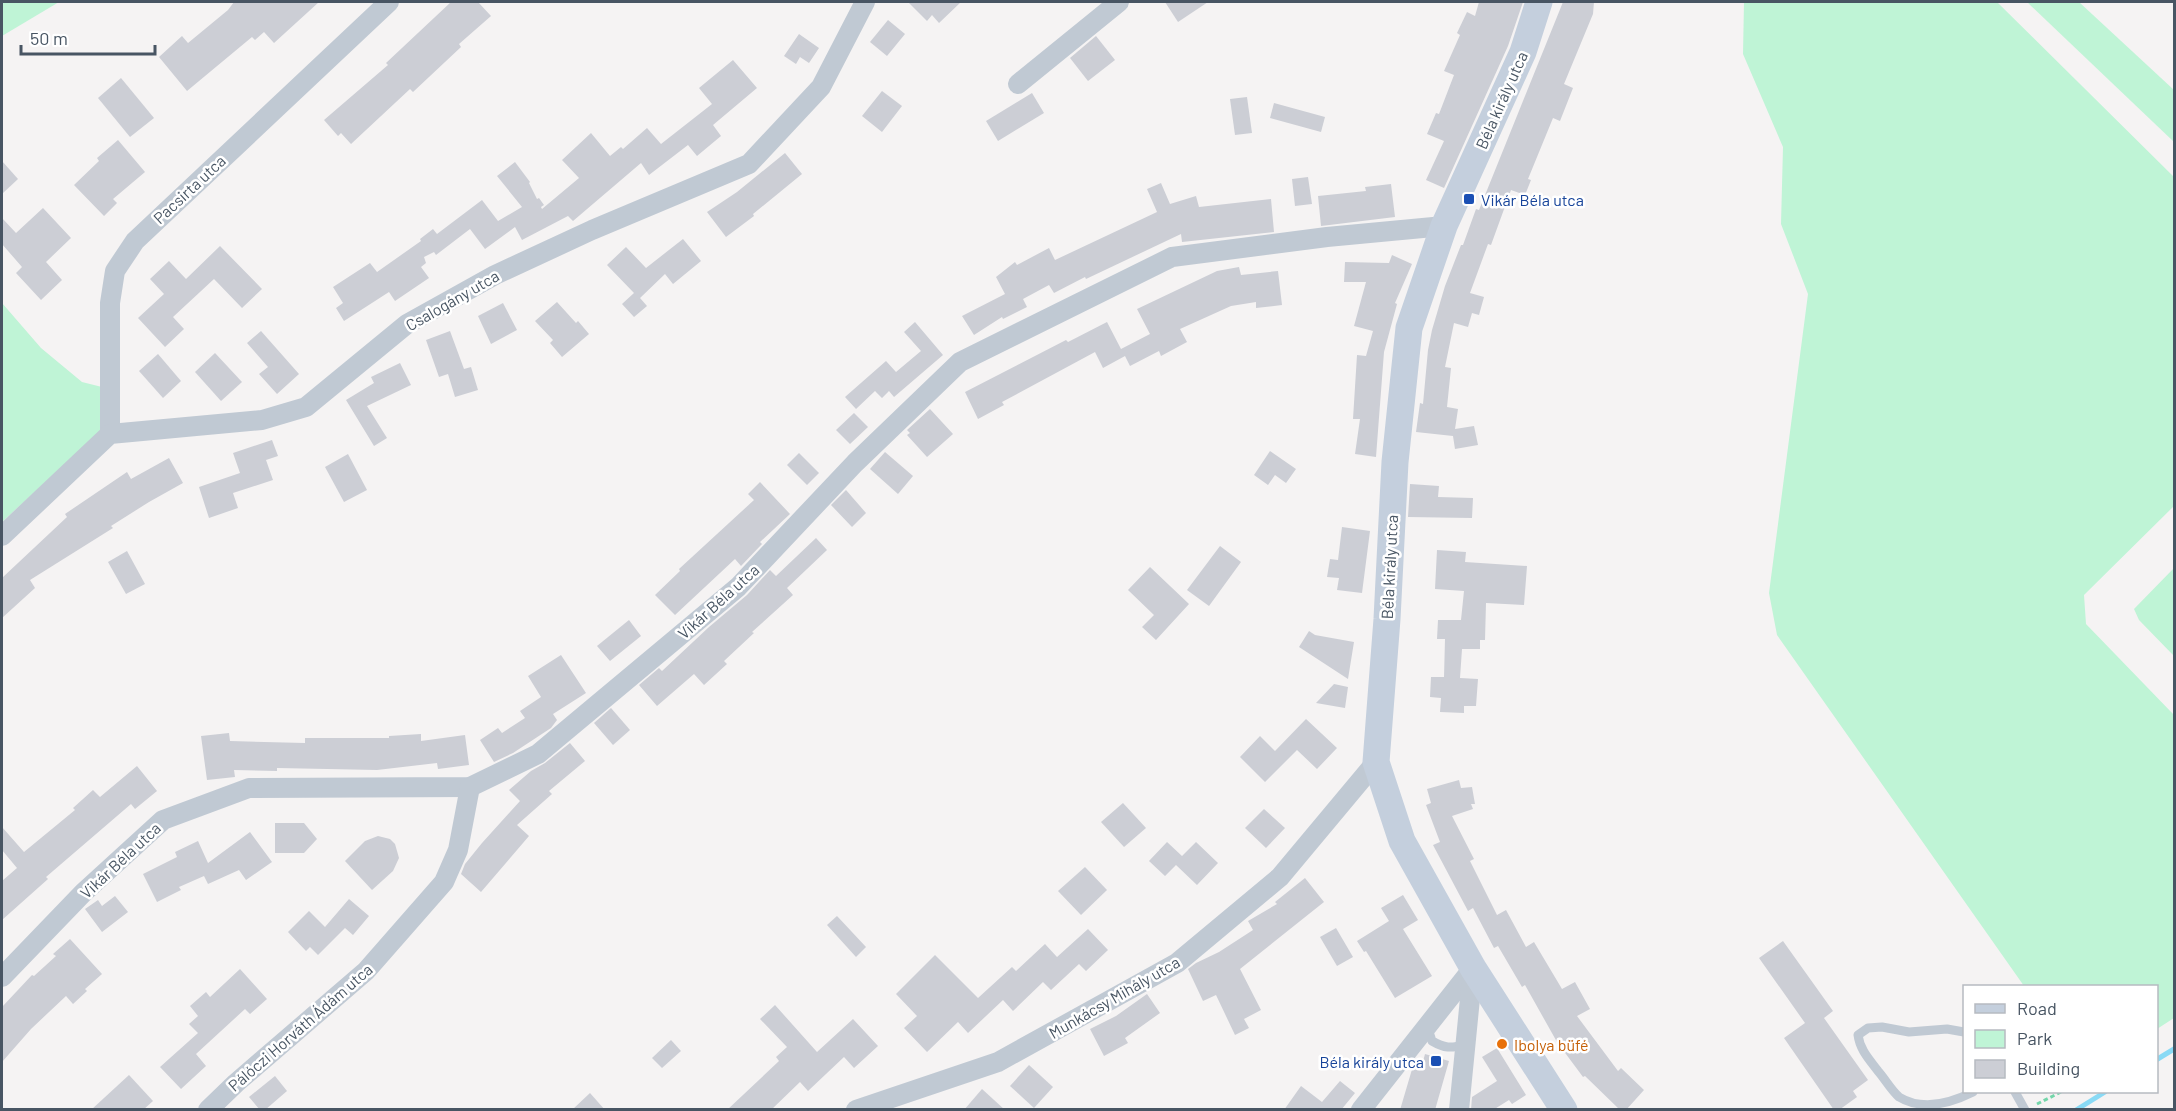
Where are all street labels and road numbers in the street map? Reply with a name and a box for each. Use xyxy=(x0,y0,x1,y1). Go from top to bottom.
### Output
street label: Béla király utca xyxy=(1471,48,1531,152)
street label: Pacsirta utca xyxy=(149,151,229,227)
street label: Csalogány utca xyxy=(402,266,502,334)
street label: Béla király utca xyxy=(1377,514,1401,620)
street label: Vikár Béla utca xyxy=(673,560,763,642)
street label: Vikár Béla utca xyxy=(76,818,164,902)
street label: Munkácsy Mihály utca xyxy=(1045,952,1183,1042)
street label: Pálóczi Horváth Ádám utca xyxy=(224,959,376,1095)

